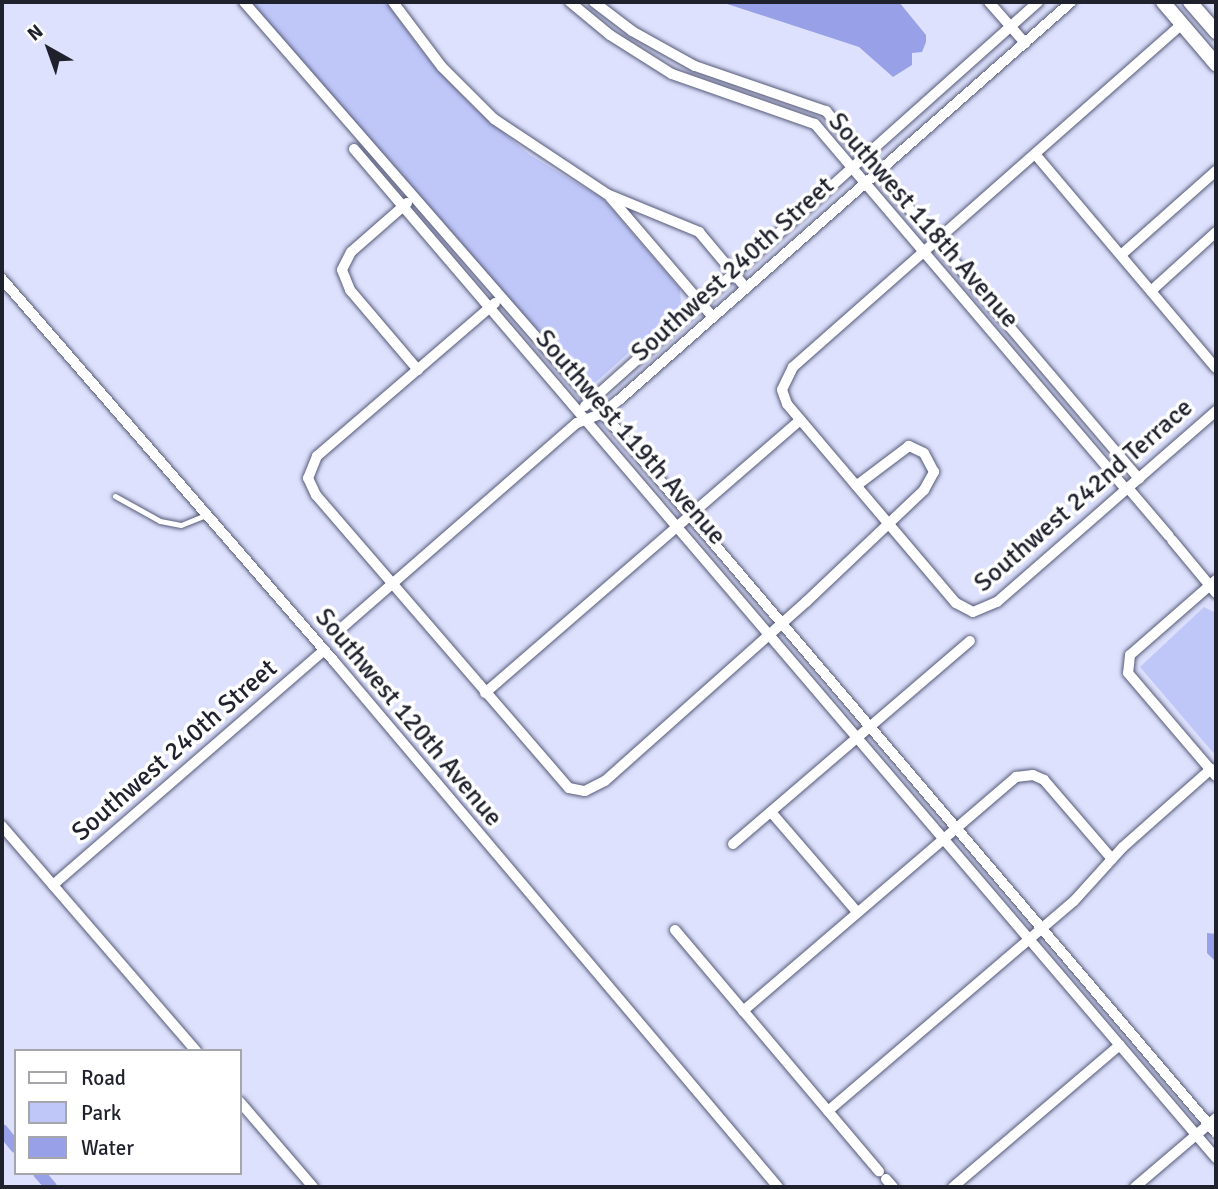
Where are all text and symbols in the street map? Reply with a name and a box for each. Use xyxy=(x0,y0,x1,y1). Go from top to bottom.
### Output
north arrow xyxy=(14,14,84,84)
text: N xyxy=(23,19,48,46)
street label: Southwest 118th Avenue xyxy=(821,107,1025,335)
street label: Southwest 240th Street xyxy=(625,171,841,369)
street label: Southwest 119th Avenue xyxy=(528,324,732,552)
street label: Southwest 242nd Terrace xyxy=(968,393,1200,599)
street label: Southwest 120th Avenue xyxy=(308,603,508,833)
street label: Southwest 240th Street xyxy=(66,653,284,849)
legend xyxy=(14,1049,242,1175)
text: Road xyxy=(81,1065,126,1091)
text: Park xyxy=(81,1100,121,1126)
text: Water xyxy=(81,1135,134,1161)

